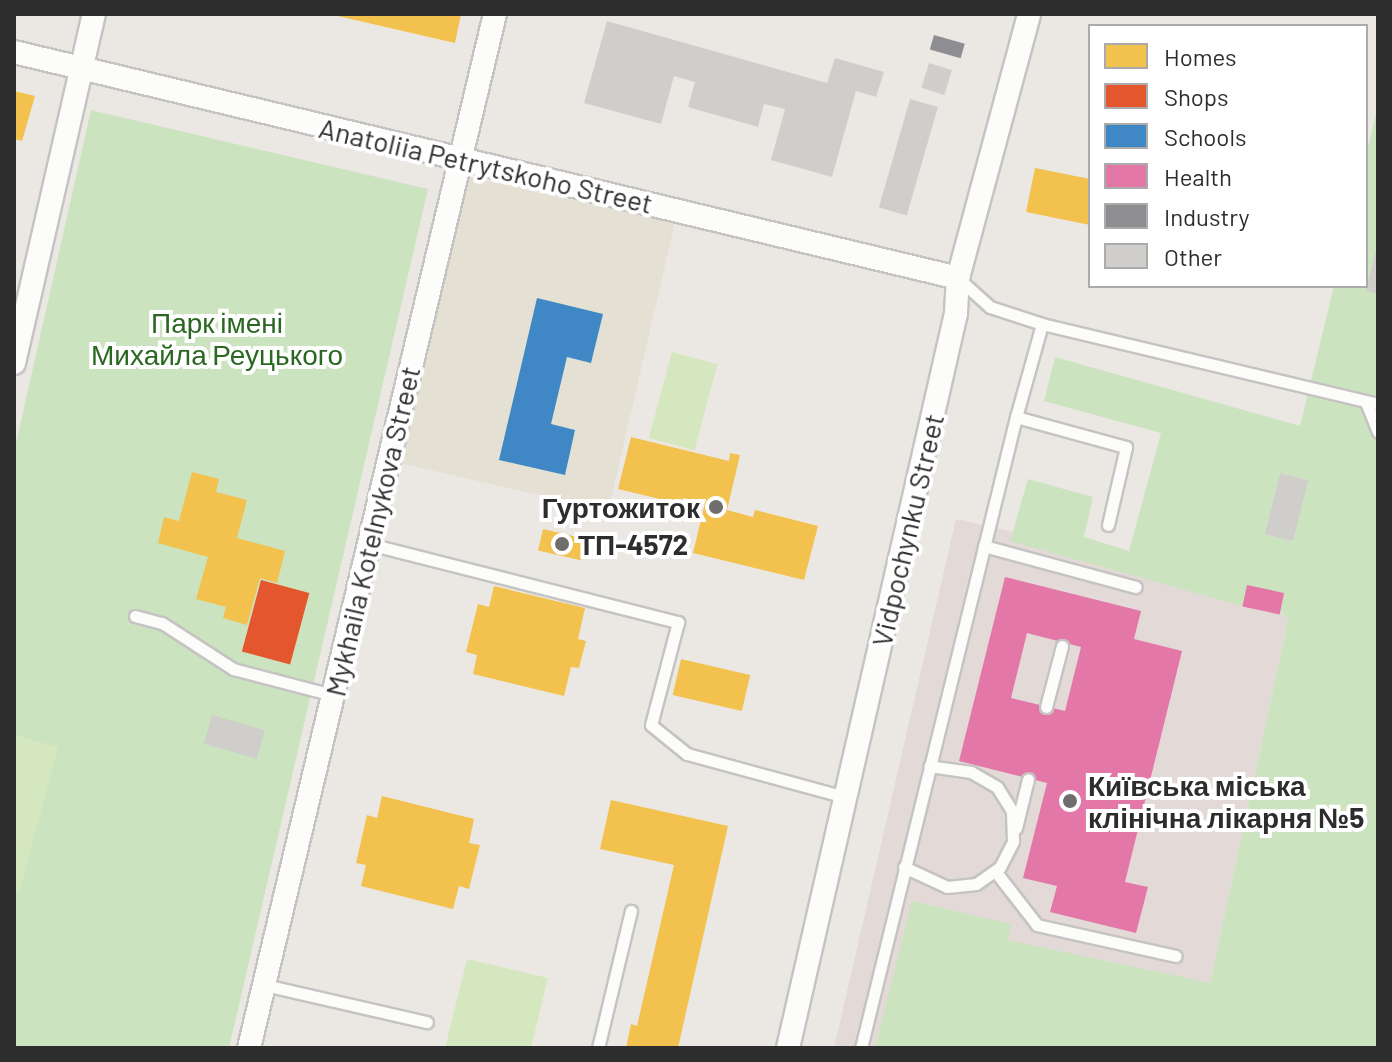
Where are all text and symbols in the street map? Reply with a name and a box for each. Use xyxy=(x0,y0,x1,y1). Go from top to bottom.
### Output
legend xyxy=(1088,24,1368,288)
text: Homes xyxy=(1164,42,1237,71)
text: Shops xyxy=(1164,82,1229,111)
street label: Anatoliia Petrytskoho Street xyxy=(316,110,656,220)
text: Schools xyxy=(1164,122,1247,151)
text: Health xyxy=(1164,162,1232,191)
text: Industry xyxy=(1164,202,1250,231)
text: Other xyxy=(1164,242,1222,271)
park label: Парк імені Михайла Реуцького xyxy=(91,305,343,371)
street label: Mykhaila Kotelnykova Street xyxy=(318,363,426,699)
street label: Vidpochynku Street xyxy=(864,410,950,650)
place label: Гуртожиток xyxy=(542,490,700,524)
marker: Гуртожиток xyxy=(707,498,725,516)
place label: ТП-4572 xyxy=(578,527,688,561)
marker: ТП-4572 xyxy=(553,535,571,553)
place label: Київська міська клінічна лікарня №5 xyxy=(1088,768,1364,834)
marker: Київська міська клінічна лікарня №5 xyxy=(1059,790,1081,812)

